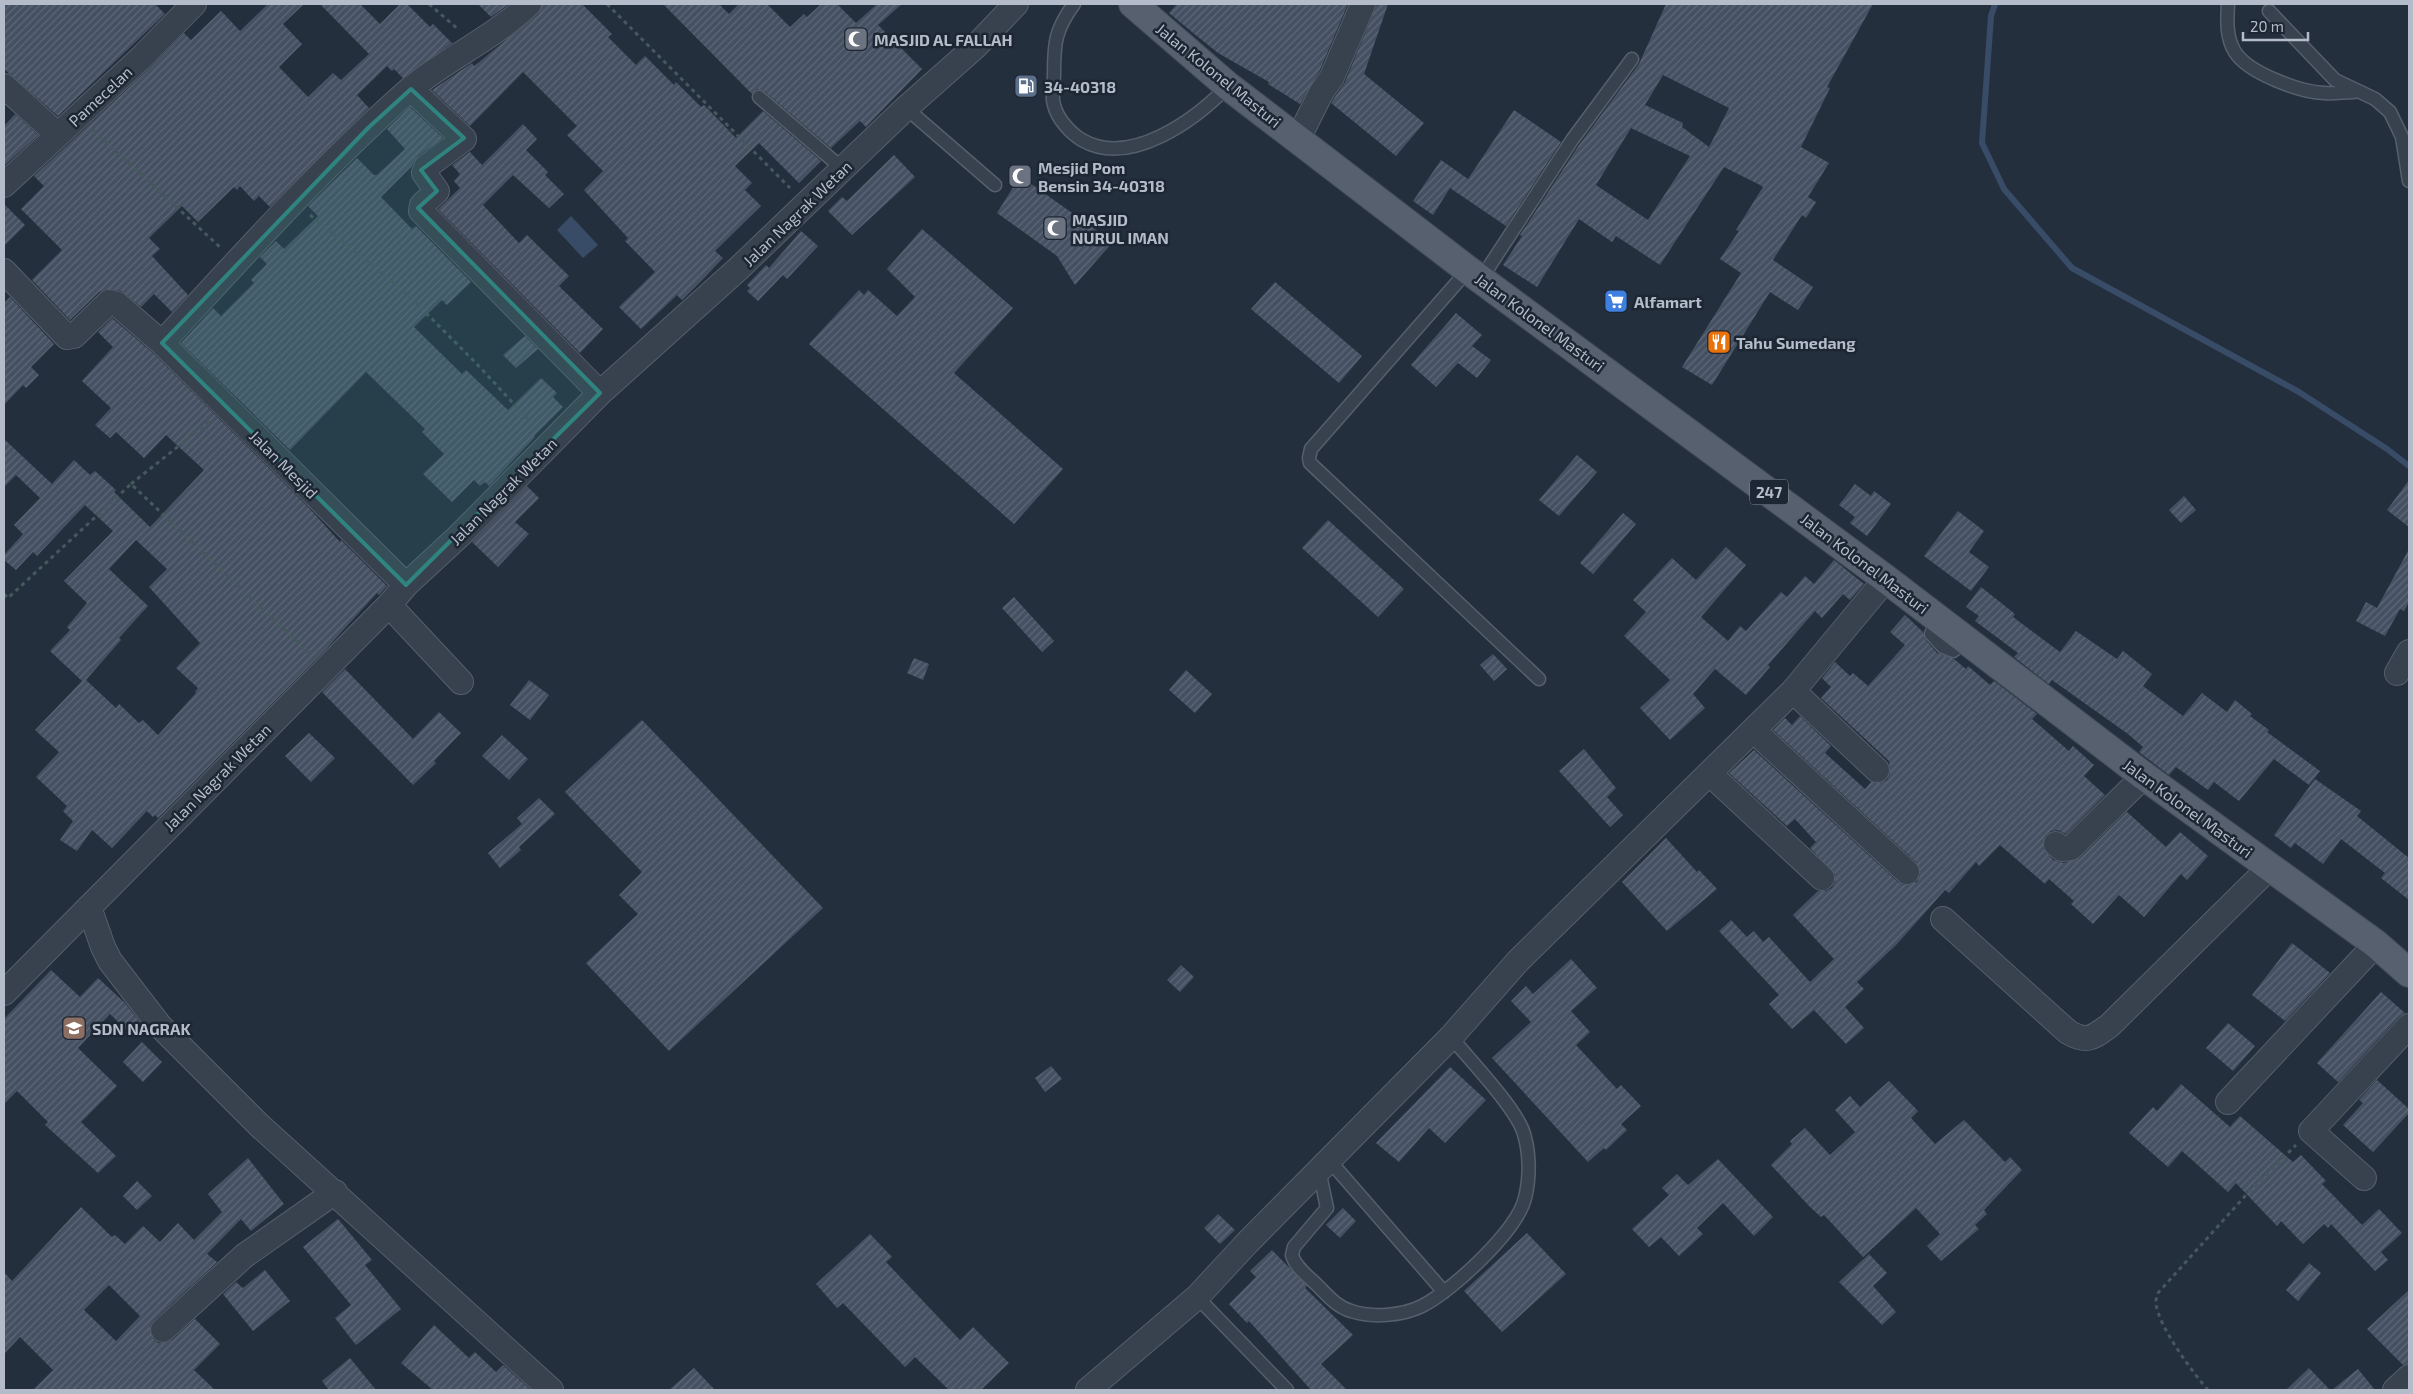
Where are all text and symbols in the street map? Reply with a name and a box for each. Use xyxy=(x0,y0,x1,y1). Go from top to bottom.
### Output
scale bar xyxy=(2243,10,2308,42)
text: 20 m xyxy=(2250,17,2284,35)
street label: Jalan Kolonel Masturi xyxy=(1153,19,1285,131)
mosque icon: MASJID AL FALLAH xyxy=(843,26,869,52)
place label: MASJID AL FALLAH xyxy=(874,30,1013,49)
street label: Pamecelan xyxy=(64,62,136,130)
fuel station icon: 34-40318 xyxy=(1013,73,1039,99)
place label: 34-40318 xyxy=(1044,77,1116,96)
street label: Jalan Nagrak Wetan xyxy=(739,156,855,270)
place label: Mesjid Pom Bensin 34-40318 xyxy=(1038,158,1165,195)
mosque icon: Mesjid Pom Bensin 34-40318 xyxy=(1007,163,1033,189)
place label: MASJID NURUL IMAN xyxy=(1072,210,1169,247)
mosque icon: MASJID NURUL IMAN xyxy=(1042,215,1068,241)
street label: Jalan Kolonel Masturi xyxy=(1472,269,1608,375)
supermarket icon: Alfamart xyxy=(1603,288,1629,314)
place label: Alfamart xyxy=(1634,292,1702,311)
restaurant icon: Tahu Sumedang xyxy=(1706,329,1732,355)
place label: Tahu Sumedang xyxy=(1736,333,1856,352)
street label: Jalan Mesjid xyxy=(245,426,322,503)
street label: Jalan Nagrak Wetan xyxy=(445,433,561,549)
road number: 247 xyxy=(1750,480,1788,504)
street label: Jalan Kolonel Masturi xyxy=(1797,509,1933,617)
street label: Jalan Nagrak Wetan xyxy=(159,719,275,835)
street label: Jalan Kolonel Masturi xyxy=(2120,755,2256,861)
school or university icon: SDN NAGRAK xyxy=(61,1015,87,1041)
place label: SDN NAGRAK xyxy=(92,1019,191,1038)

